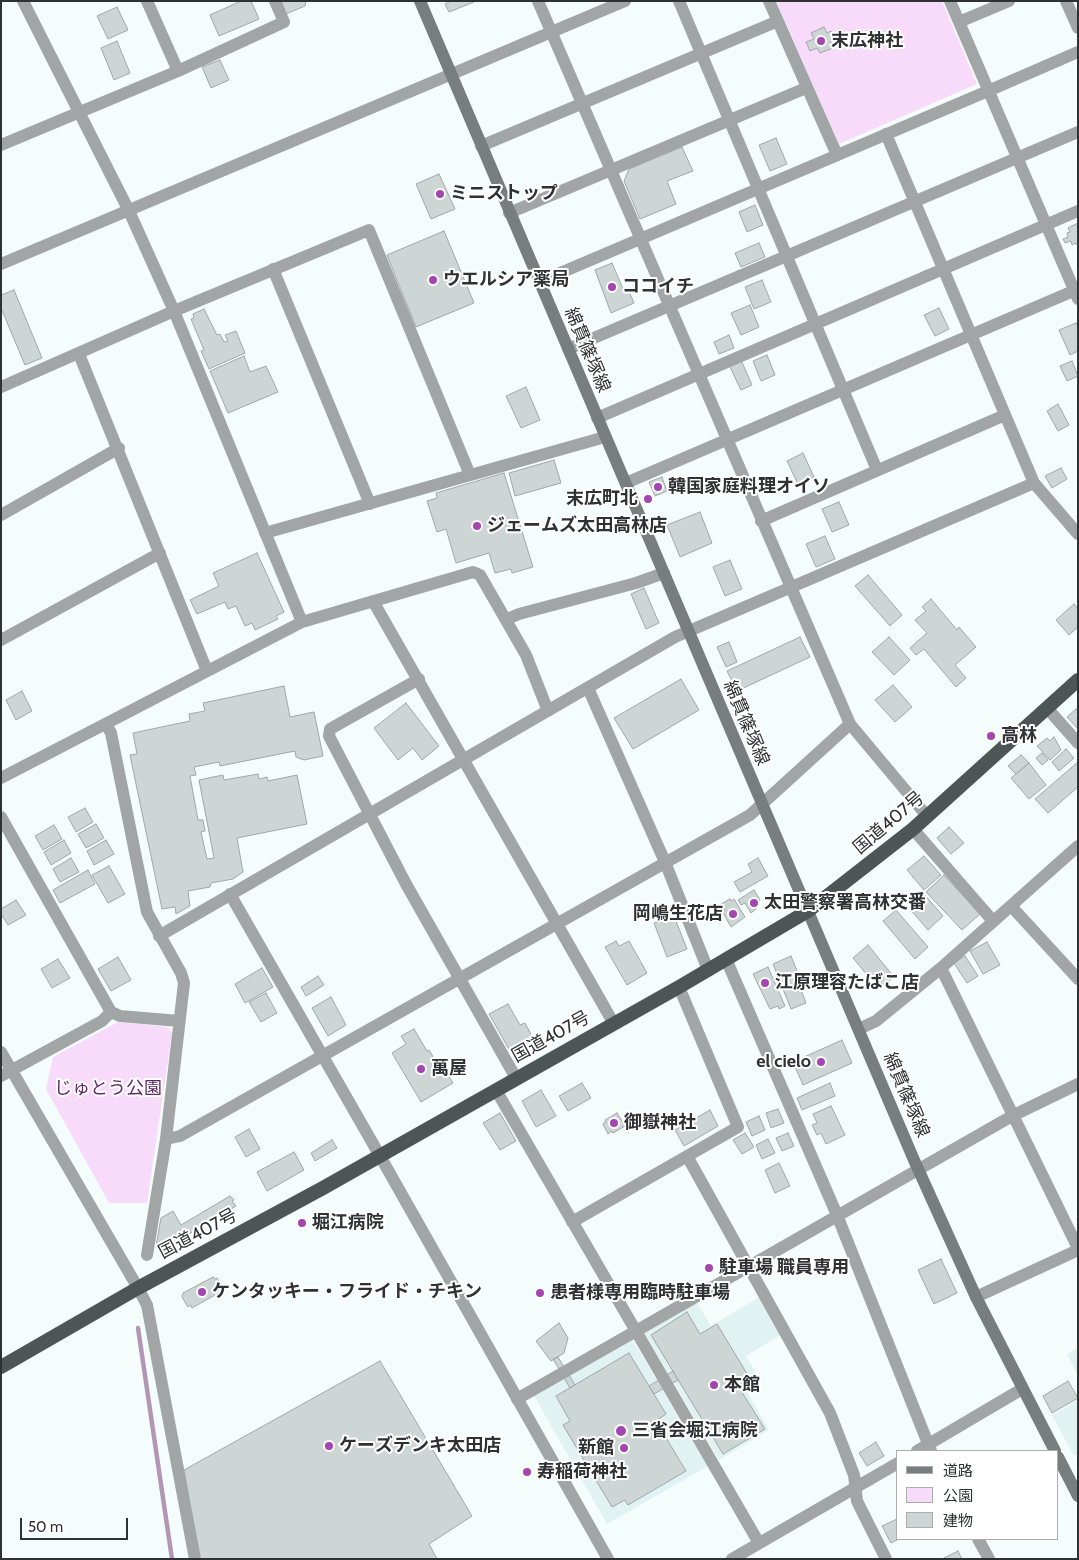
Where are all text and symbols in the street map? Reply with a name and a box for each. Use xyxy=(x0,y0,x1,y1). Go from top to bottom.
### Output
place label: 末広神社 xyxy=(831,30,903,52)
marker: 末広神社 xyxy=(815,35,827,47)
place label: ミニストップ xyxy=(450,183,558,205)
marker: ミニストップ xyxy=(434,188,446,200)
place label: ウエルシア薬局 xyxy=(443,269,569,291)
marker: ウエルシア薬局 xyxy=(427,274,439,286)
place label: ココイチ xyxy=(622,276,694,298)
marker: ココイチ xyxy=(606,281,618,293)
street label: 綿貫篠塚線 xyxy=(559,304,615,396)
place label: 韓国家庭料理オイソ xyxy=(668,476,830,498)
marker: 韓国家庭料理オイソ xyxy=(652,481,664,493)
place label: 末広町北 xyxy=(566,488,638,510)
marker: 末広町北 xyxy=(642,493,654,505)
place label: ジェームズ太田高林店 xyxy=(487,515,667,537)
marker: ジェームズ太田高林店 xyxy=(471,520,483,532)
street label: 綿貫篠塚線 xyxy=(718,677,774,769)
place label: 高林 xyxy=(1001,725,1037,747)
marker: 高林 xyxy=(985,730,997,742)
street label: 国道407号 xyxy=(849,787,929,859)
place label: 太田警察署高林交番 xyxy=(764,892,926,914)
marker: 太田警察署高林交番 xyxy=(748,897,760,909)
place label: 岡嶋生花店 xyxy=(633,903,723,925)
marker: 岡嶋生花店 xyxy=(727,908,739,920)
place label: 江原理容たばこ店 xyxy=(775,972,919,994)
marker: 江原理容たばこ店 xyxy=(759,977,771,989)
street label: 国道407号 xyxy=(508,1007,594,1067)
street label: 綿貫篠塚線 xyxy=(878,1049,934,1141)
place label: el cielo xyxy=(756,1051,811,1073)
marker: el cielo xyxy=(815,1056,827,1068)
place label: 萬屋 xyxy=(431,1058,467,1080)
marker: 萬屋 xyxy=(415,1063,427,1075)
park label: じゅとう公園 xyxy=(54,1078,162,1100)
place label: 御嶽神社 xyxy=(624,1112,696,1134)
marker: 御嶽神社 xyxy=(608,1117,620,1129)
street label: 国道407号 xyxy=(155,1204,241,1264)
place label: 堀江病院 xyxy=(312,1212,384,1234)
marker: 堀江病院 xyxy=(296,1217,308,1229)
place label: 駐車場 職員専用 xyxy=(719,1257,849,1279)
marker: 駐車場 職員専用 xyxy=(703,1262,715,1274)
place label: ケンタッキー・フライド・チキン xyxy=(212,1281,482,1303)
place label: 患者様専用臨時駐車場 xyxy=(550,1282,730,1304)
marker: ケンタッキー・フライド・チキン xyxy=(196,1286,208,1298)
marker: 患者様専用臨時駐車場 xyxy=(534,1287,546,1299)
place label: 本館 xyxy=(724,1374,760,1396)
marker: 本館 xyxy=(708,1379,720,1391)
place label: 三省会堀江病院 xyxy=(632,1420,758,1442)
marker: 三省会堀江病院 xyxy=(614,1424,628,1438)
place label: ケーズデンキ太田店 xyxy=(339,1435,501,1457)
place label: 新館 xyxy=(578,1437,614,1459)
marker: ケーズデンキ太田店 xyxy=(323,1440,335,1452)
marker: 新館 xyxy=(618,1442,630,1454)
legend xyxy=(896,1450,1059,1540)
place label: 寿稲荷神社 xyxy=(537,1461,627,1483)
text: 道路 xyxy=(943,1462,973,1480)
marker: 寿稲荷神社 xyxy=(521,1466,533,1478)
text: 公園 xyxy=(943,1487,973,1505)
scale bar xyxy=(22,1508,130,1540)
text: 建物 xyxy=(943,1512,973,1530)
text: 50 m xyxy=(28,1518,63,1536)

